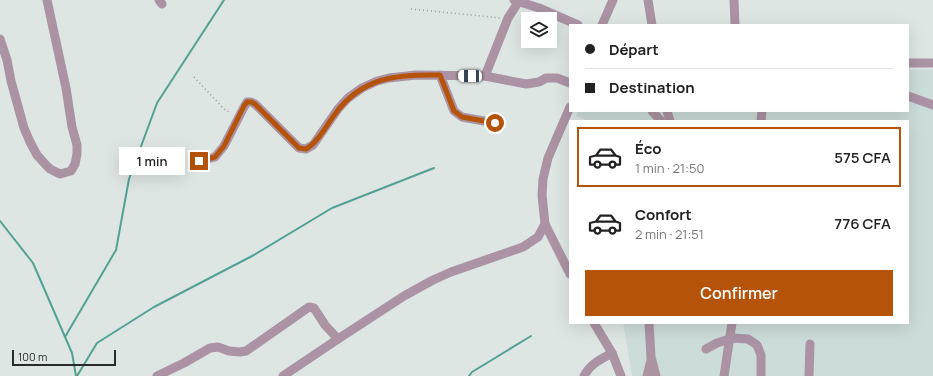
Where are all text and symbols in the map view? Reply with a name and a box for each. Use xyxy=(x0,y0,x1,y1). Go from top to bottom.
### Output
map controls xyxy=(521,12,557,48)
button: layers xyxy=(521,12,557,48)
text: Départ xyxy=(609,39,659,60)
car xyxy=(458,70,482,82)
text: Destination xyxy=(609,77,695,98)
route start xyxy=(486,114,504,132)
text: Éco xyxy=(635,138,661,159)
icon: car xyxy=(587,139,623,175)
callout: 1 min xyxy=(119,147,185,175)
text: 575 CFA xyxy=(834,147,891,168)
text: 1 min xyxy=(137,152,168,170)
route end xyxy=(190,152,208,170)
text: 1 min · 21:50 xyxy=(635,159,704,177)
text: Confort xyxy=(635,204,692,225)
icon: car xyxy=(587,205,623,241)
text: 776 CFA xyxy=(834,213,891,234)
text: 2 min · 21:51 xyxy=(635,225,704,243)
button: Confirmer xyxy=(585,270,893,316)
scale bar xyxy=(12,348,116,367)
text: 100 m xyxy=(18,349,47,364)

